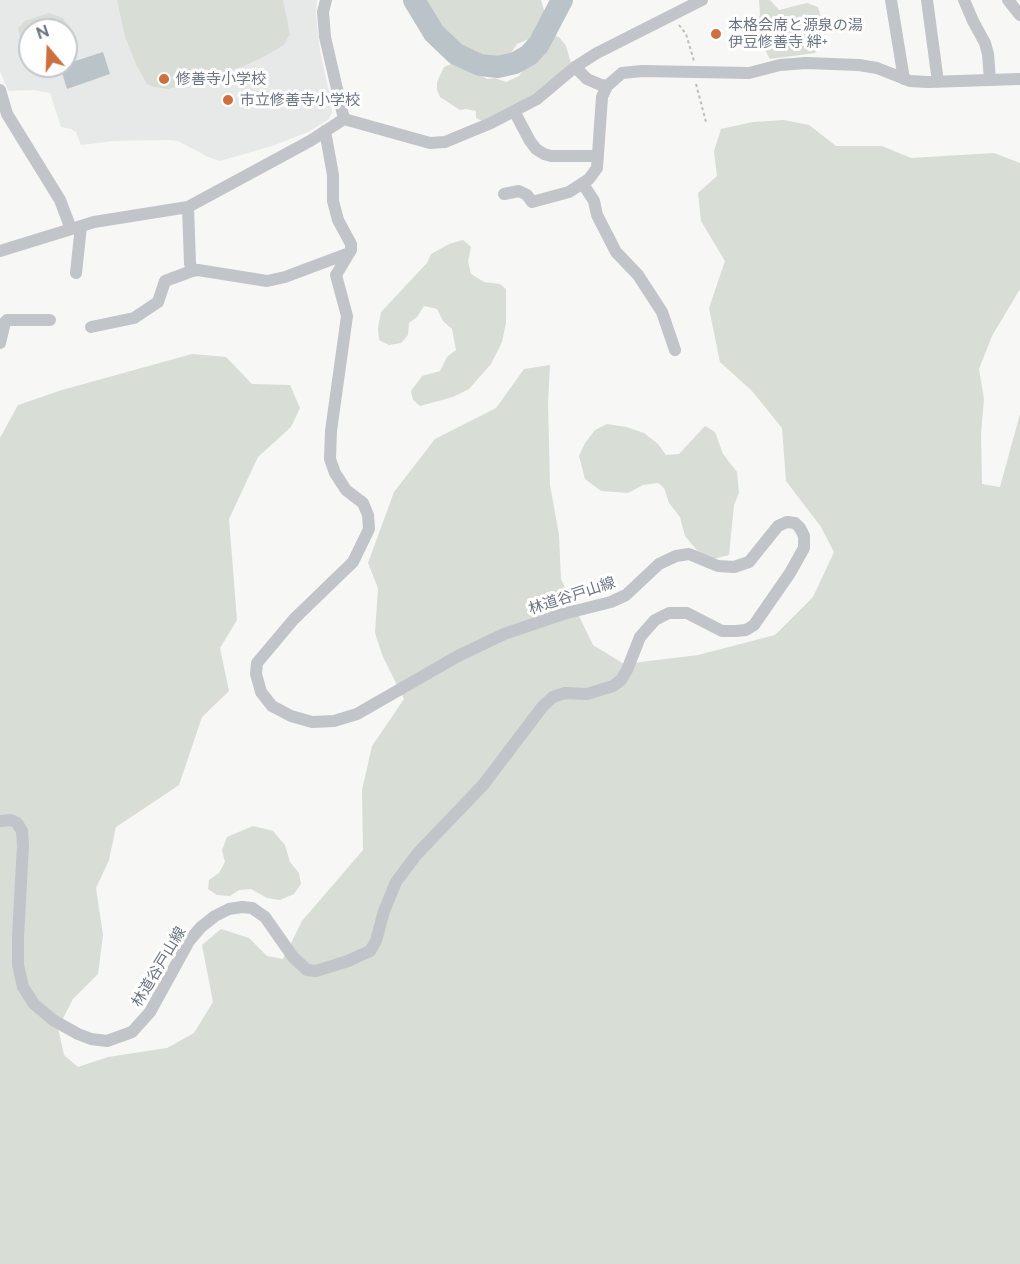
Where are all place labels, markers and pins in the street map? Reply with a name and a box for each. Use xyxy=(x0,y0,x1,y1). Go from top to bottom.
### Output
place label: 本格会席と源泉の湯 伊豆修善寺 絆+ xyxy=(728,16,863,51)
marker: 本格会席と源泉の湯 伊豆修善寺 絆+ xyxy=(709,27,723,41)
place label: 修善寺小学校 xyxy=(176,70,266,88)
marker: 修善寺小学校 xyxy=(157,72,171,86)
place label: 市立修善寺小学校 xyxy=(240,91,360,109)
marker: 市立修善寺小学校 xyxy=(221,93,235,107)

